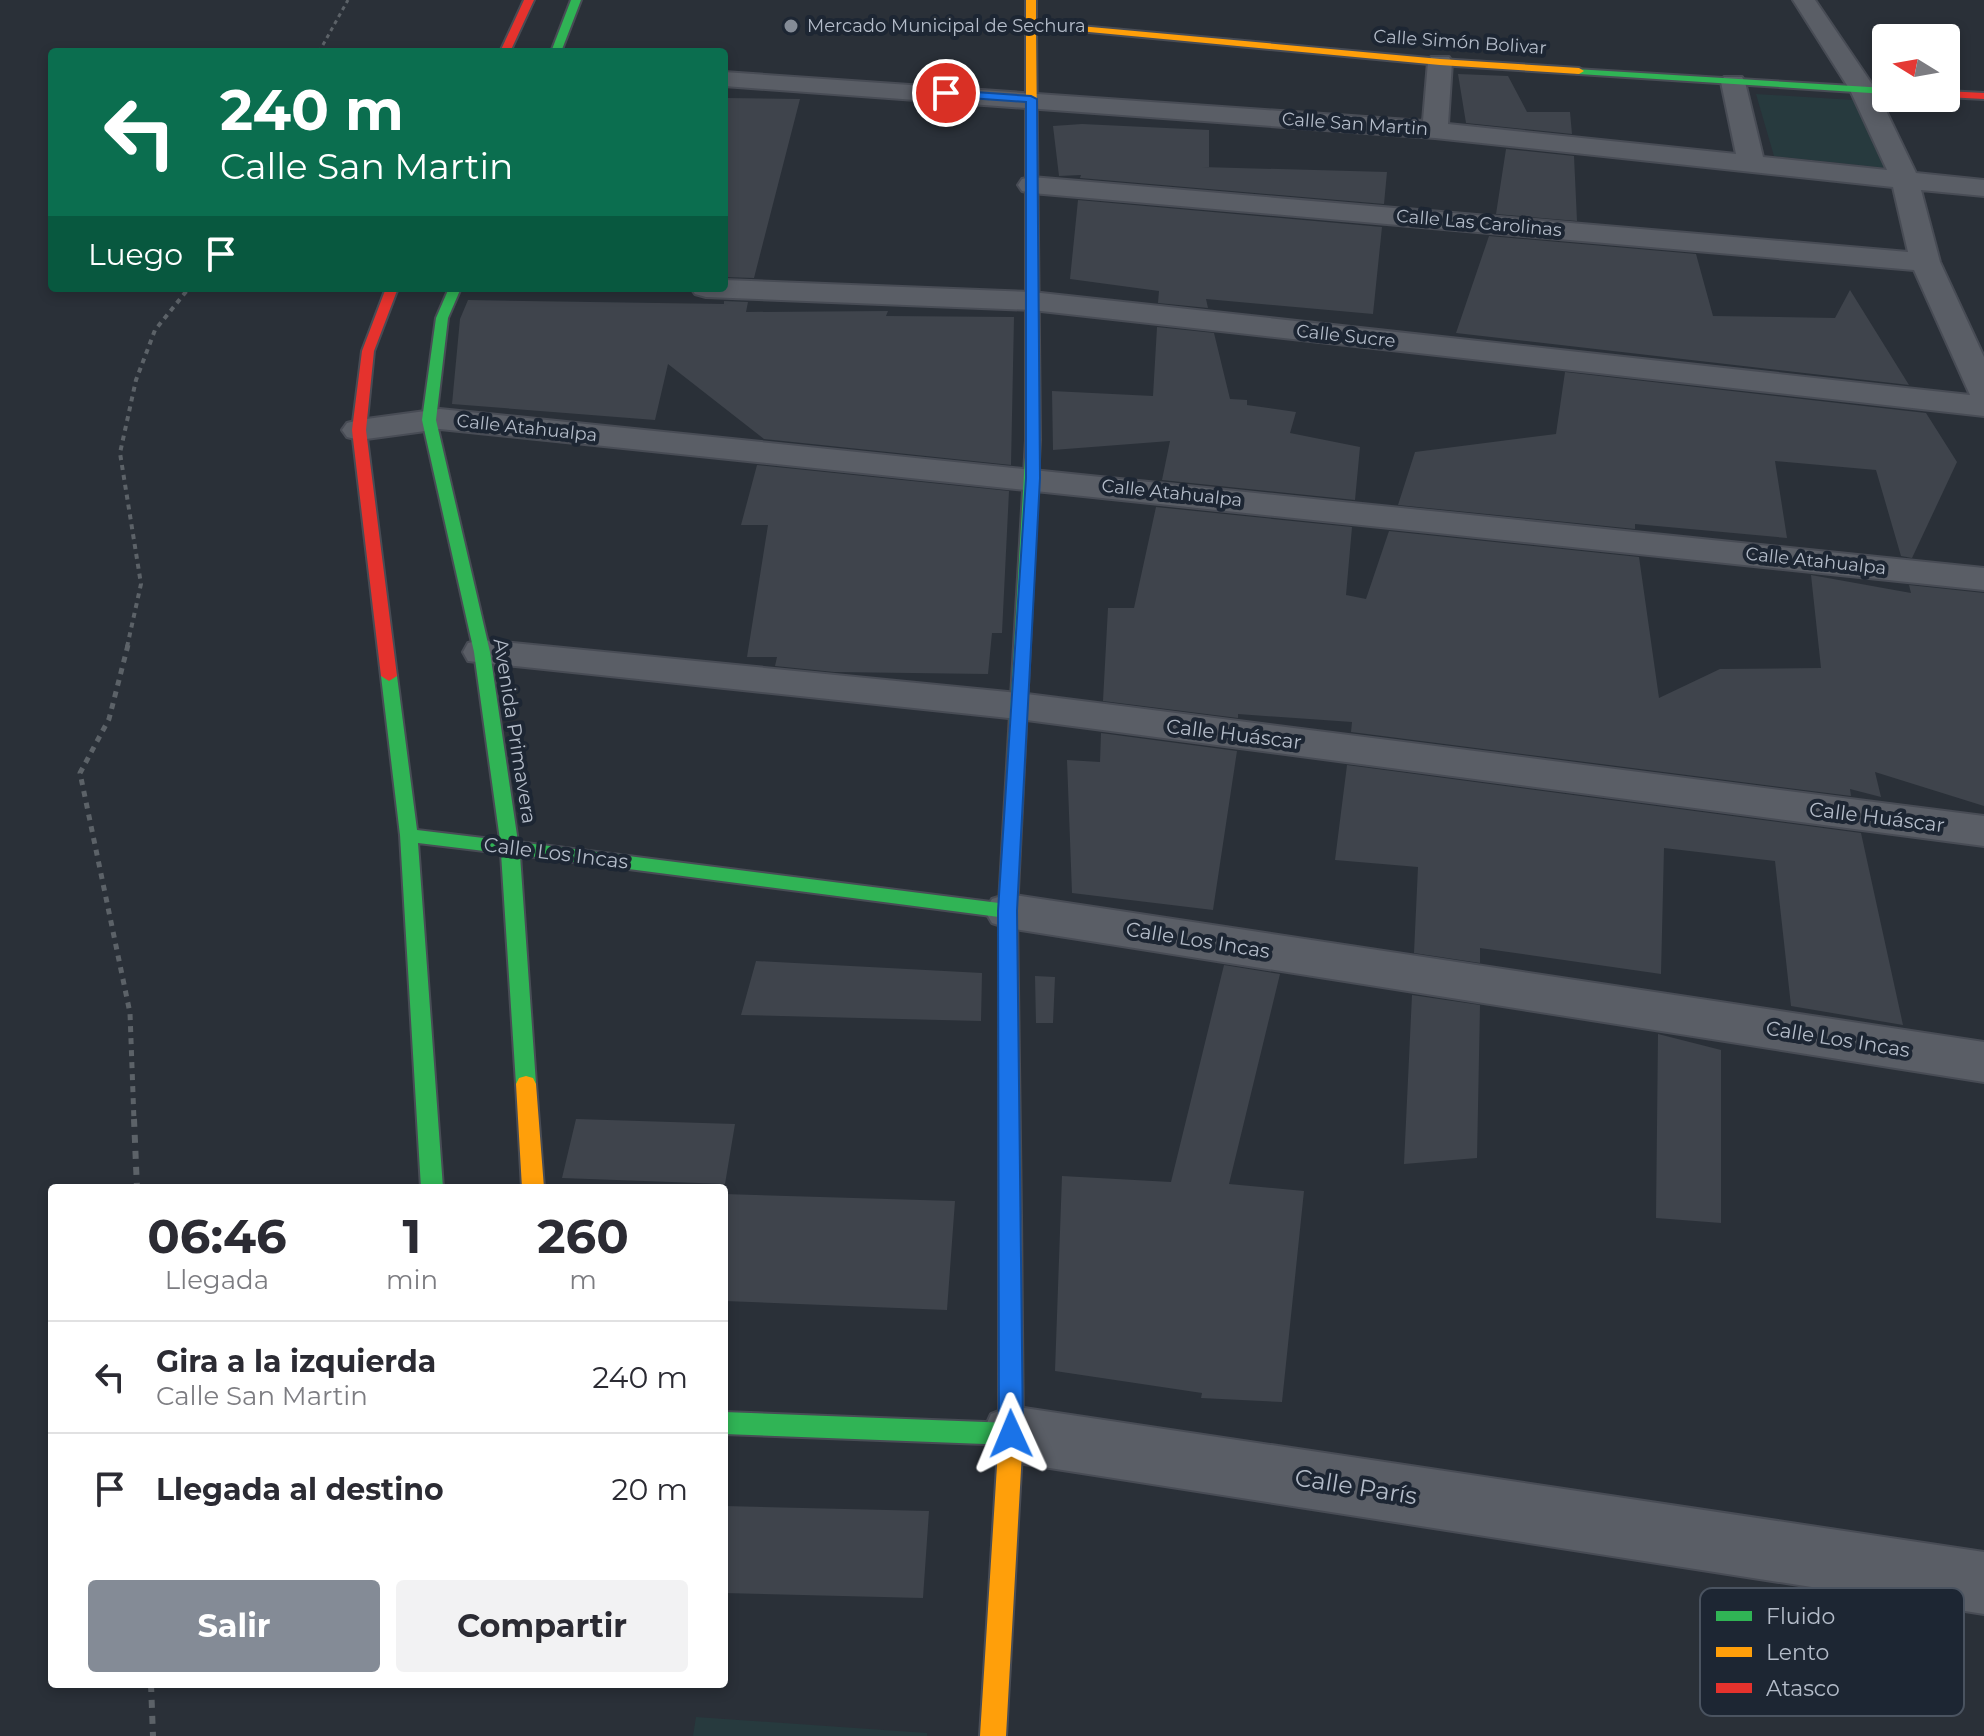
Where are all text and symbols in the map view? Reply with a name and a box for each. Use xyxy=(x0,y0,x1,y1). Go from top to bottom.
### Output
place label: Mercado Municipal de Sechura xyxy=(807,15,1086,37)
marker: Mercado Municipal de Sechura xyxy=(782,17,800,35)
north arrow xyxy=(1872,24,1960,112)
map controls xyxy=(1872,24,1960,112)
street label: Calle Simón Bolivar xyxy=(1373,25,1547,59)
pin xyxy=(912,59,980,127)
icon: arrive xyxy=(924,71,968,115)
text: 240 m xyxy=(220,76,404,144)
icon: left xyxy=(88,80,192,184)
street label: Calle San Martin xyxy=(1281,108,1429,140)
text: Calle San Martin xyxy=(220,144,513,188)
street label: Calle Las Carolinas xyxy=(1395,205,1563,241)
icon: arrive xyxy=(199,232,243,276)
text: Luego xyxy=(88,236,183,273)
street label: Calle Sucre xyxy=(1295,320,1397,352)
street label: Calle Atahualpa xyxy=(456,410,598,446)
street label: Calle Atahualpa xyxy=(1101,475,1243,511)
street label: Calle Atahualpa xyxy=(1745,543,1887,579)
street label: Avenida Primavera xyxy=(488,637,542,825)
street label: Calle Huáscar xyxy=(1165,714,1303,754)
street label: Calle Huáscar xyxy=(1808,797,1946,837)
street label: Calle Los Incas xyxy=(482,832,630,874)
street label: Calle Los Incas xyxy=(1124,917,1272,963)
street label: Calle Los Incas xyxy=(1764,1016,1912,1062)
text: 06:46 xyxy=(147,1207,287,1265)
text: 1 xyxy=(403,1207,421,1265)
text: 260 xyxy=(537,1207,629,1265)
text: Llegada xyxy=(165,1264,269,1296)
text: min xyxy=(386,1264,438,1296)
text: m xyxy=(569,1264,597,1296)
text: Gira a la izquierda xyxy=(156,1343,436,1380)
icon: left xyxy=(88,1355,132,1399)
text: 240 m xyxy=(592,1359,688,1396)
text: Calle San Martin xyxy=(156,1380,368,1412)
position arrow xyxy=(969,1392,1053,1476)
street label: Calle París xyxy=(1293,1463,1419,1510)
icon: arrive xyxy=(88,1467,132,1511)
text: Llegada al destino xyxy=(156,1471,444,1508)
text: 20 m xyxy=(611,1471,688,1508)
button: Salir xyxy=(88,1580,380,1672)
button: Compartir xyxy=(396,1580,688,1672)
legend xyxy=(1700,1588,1964,1716)
text: Fluido xyxy=(1766,1603,1835,1630)
text: Lento xyxy=(1766,1639,1829,1666)
text: Atasco xyxy=(1766,1675,1840,1702)

